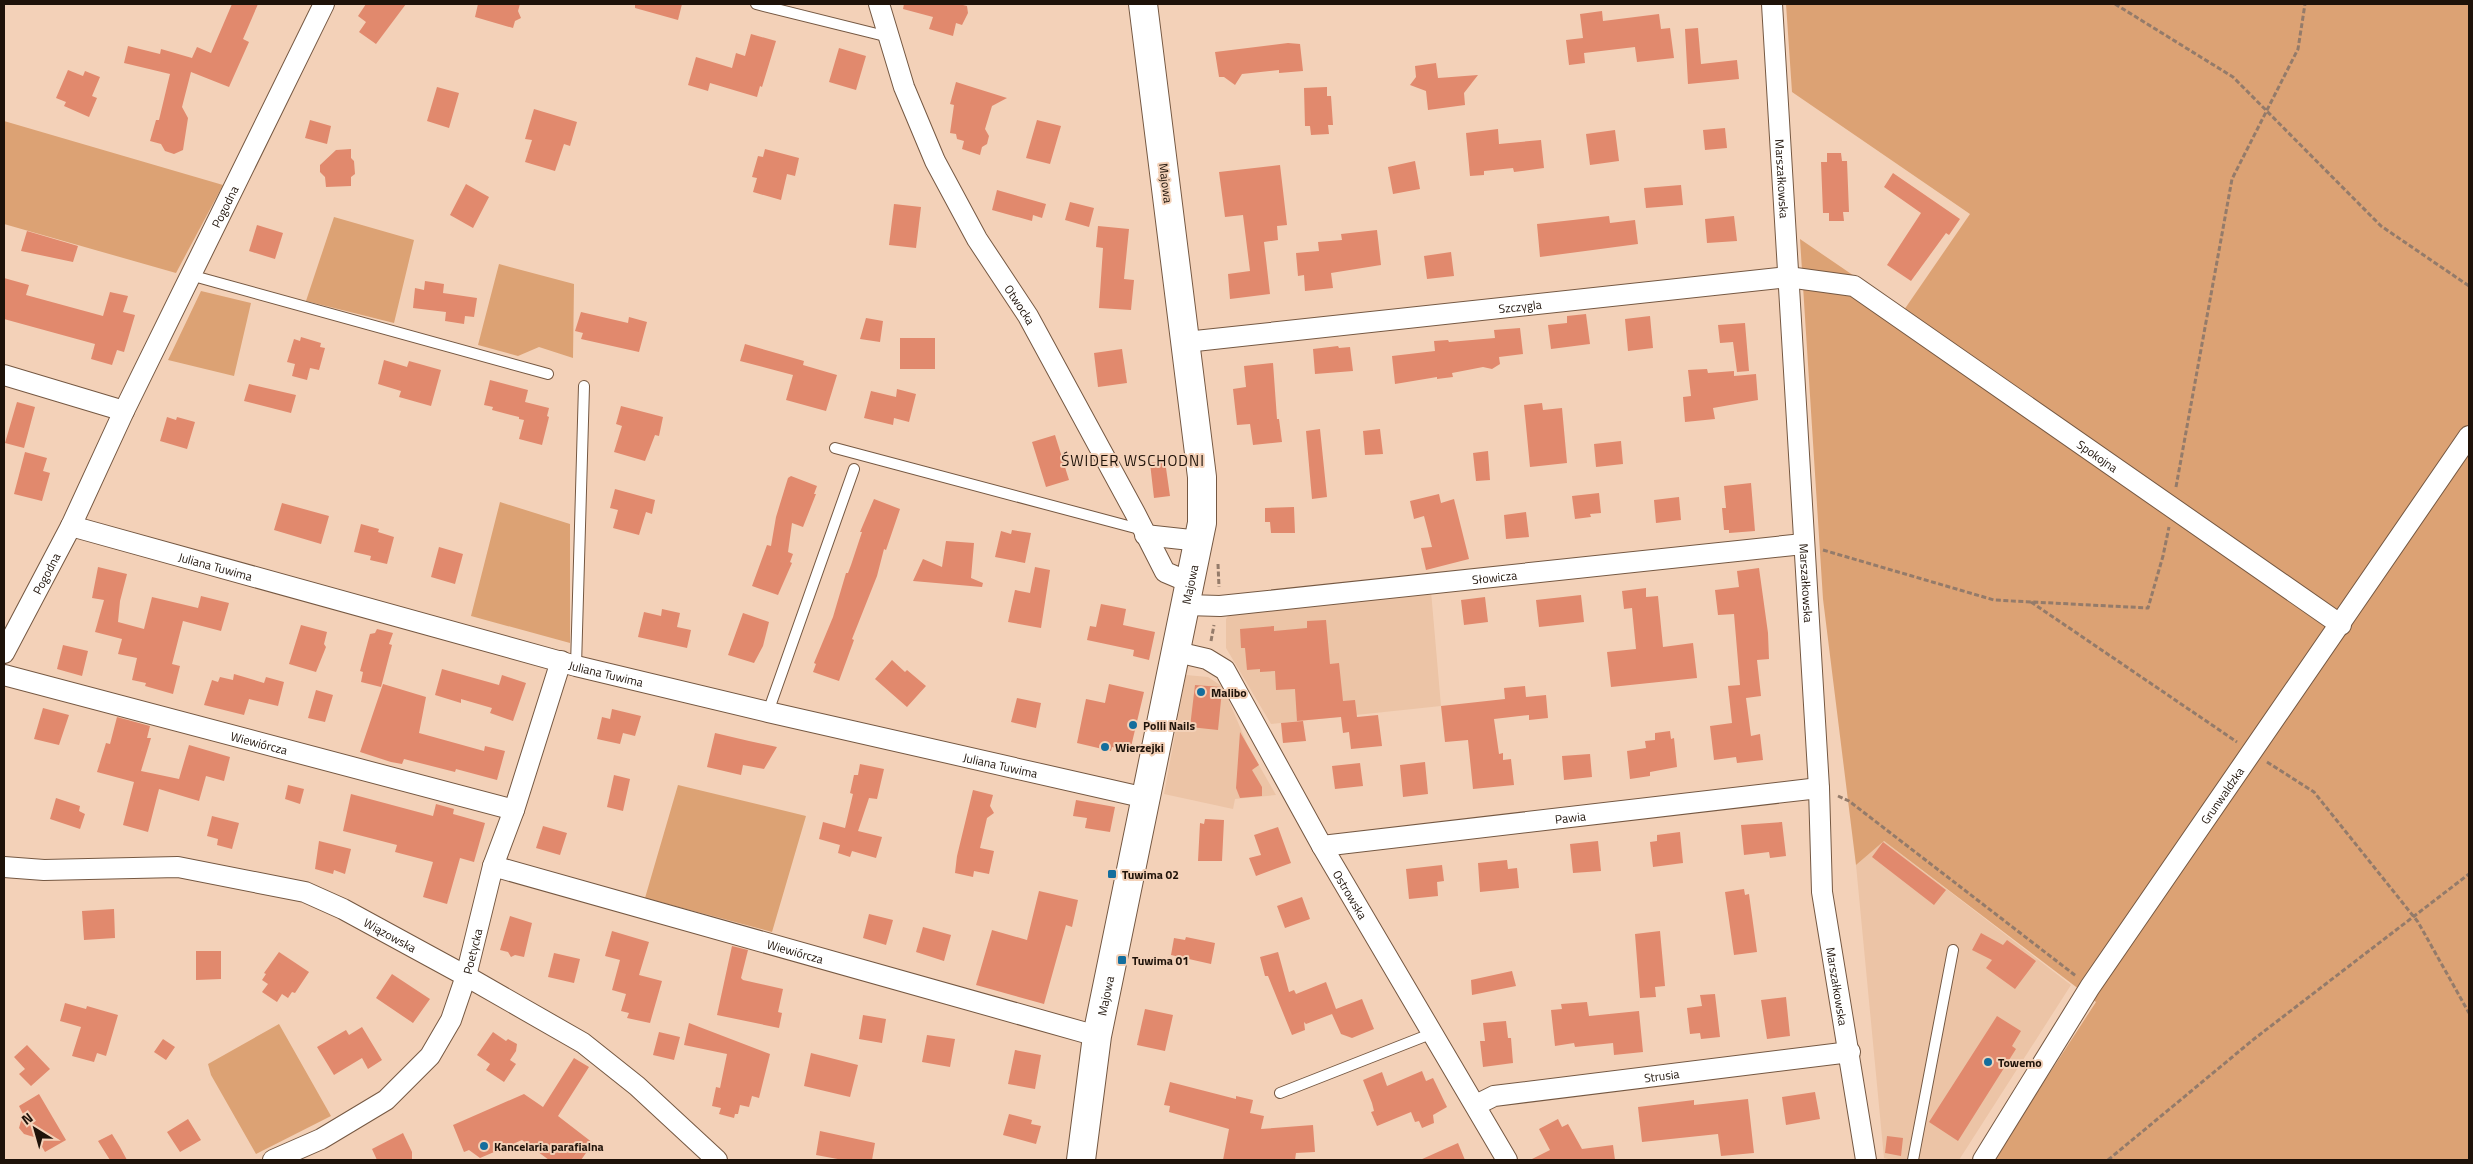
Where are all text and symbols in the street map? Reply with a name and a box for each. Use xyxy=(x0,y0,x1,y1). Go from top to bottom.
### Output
street label: Marszałkowska xyxy=(1771,138,1794,219)
street label: Majowa xyxy=(1154,162,1178,204)
street label: Pogodna xyxy=(206,182,243,231)
street label: Otwocka xyxy=(1000,281,1040,328)
street label: Szczygla xyxy=(1498,294,1543,318)
street label: Spokojna xyxy=(2073,435,2122,477)
district label: ŚWIDER WSCHODNI xyxy=(1061,449,1205,472)
street label: Marszałkowska xyxy=(1795,543,1819,623)
street label: Juliana Tuwima xyxy=(176,547,255,585)
street label: Pogodna xyxy=(27,549,65,598)
street label: Majowa xyxy=(1176,563,1203,606)
street label: Słowicza xyxy=(1471,565,1518,589)
street label: Juliana Tuwima xyxy=(567,655,645,691)
place label: Malibo xyxy=(1211,683,1247,702)
marker: Malibo xyxy=(1195,686,1207,698)
place label: Polli Nails xyxy=(1143,716,1195,735)
marker: Polli Nails xyxy=(1127,719,1139,731)
street label: Wiewiórcza xyxy=(229,726,290,759)
place label: Wierzejki xyxy=(1115,738,1164,757)
marker: Wierzejki xyxy=(1099,741,1111,753)
street label: Juliana Tuwima xyxy=(961,747,1040,783)
street label: Grunwaldzka xyxy=(2195,763,2248,828)
street label: Pawia xyxy=(1554,806,1587,828)
place label: Tuwima 02 xyxy=(1122,865,1179,884)
street label: Ostrowska xyxy=(1328,866,1373,923)
marker: Tuwima 02 xyxy=(1106,868,1118,880)
street label: Wiązowska xyxy=(360,913,420,957)
street label: Poetycka xyxy=(457,927,487,976)
street label: Wiewiórcza xyxy=(765,934,826,968)
street label: Marszałkowska xyxy=(1822,946,1853,1027)
place label: Tuwima 01 xyxy=(1132,951,1189,970)
marker: Tuwima 01 xyxy=(1116,954,1128,966)
street label: Majowa xyxy=(1092,974,1119,1017)
place label: Towemo xyxy=(1998,1053,2042,1072)
marker: Towemo xyxy=(1982,1056,1994,1068)
street label: Strusia xyxy=(1643,1064,1680,1087)
north arrow xyxy=(10,1104,60,1154)
text: N xyxy=(17,1107,37,1130)
place label: Kancelaria parafialna xyxy=(494,1137,604,1156)
marker: Kancelaria parafialna xyxy=(478,1140,490,1152)

